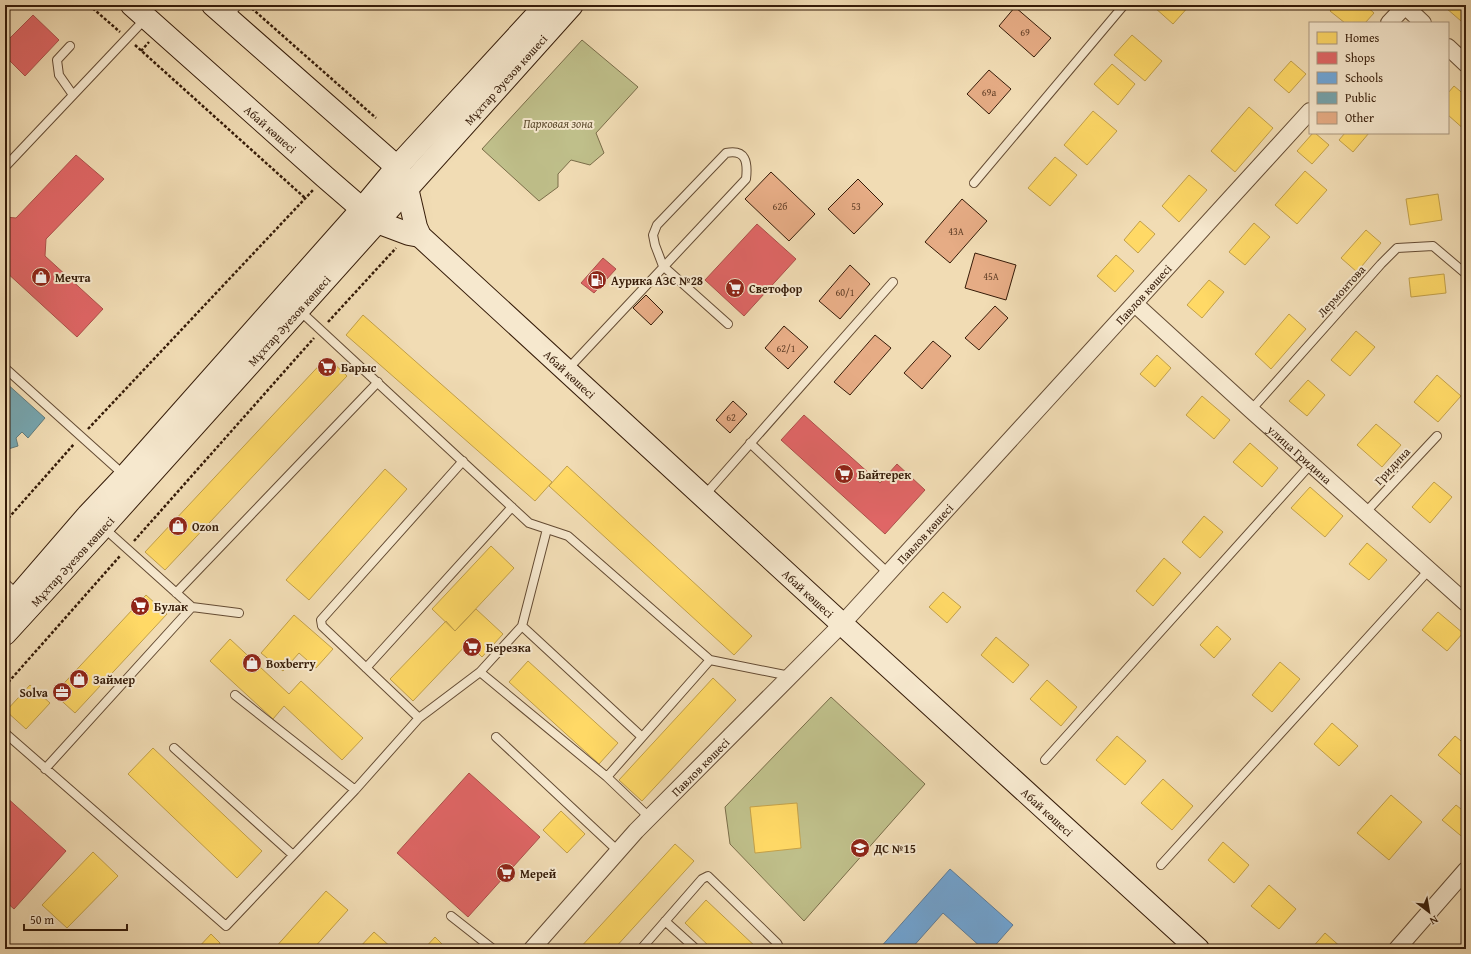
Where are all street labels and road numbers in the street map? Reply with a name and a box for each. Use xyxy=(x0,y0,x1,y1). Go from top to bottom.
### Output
street label: Мұхтар Әуезов көшесі xyxy=(460,30,551,128)
street label: Абай көшесі xyxy=(241,101,301,157)
street label: Павлов көшесі xyxy=(1111,260,1175,328)
street label: Лермонтова xyxy=(1313,261,1369,321)
street label: Мұхтар Әуезов көшесі xyxy=(243,271,334,369)
street label: Абай көшесі xyxy=(540,346,600,402)
street label: улица Гридина xyxy=(1263,420,1336,488)
street label: Гридина xyxy=(1370,443,1414,489)
street label: Павлов көшесі xyxy=(893,499,957,567)
street label: Мұхтар Әуезов көшесі xyxy=(26,512,118,610)
street label: Абай көшесі xyxy=(779,565,839,622)
street label: Павлов көшесі xyxy=(667,733,733,800)
street label: Абай көшесі xyxy=(1018,784,1078,840)

